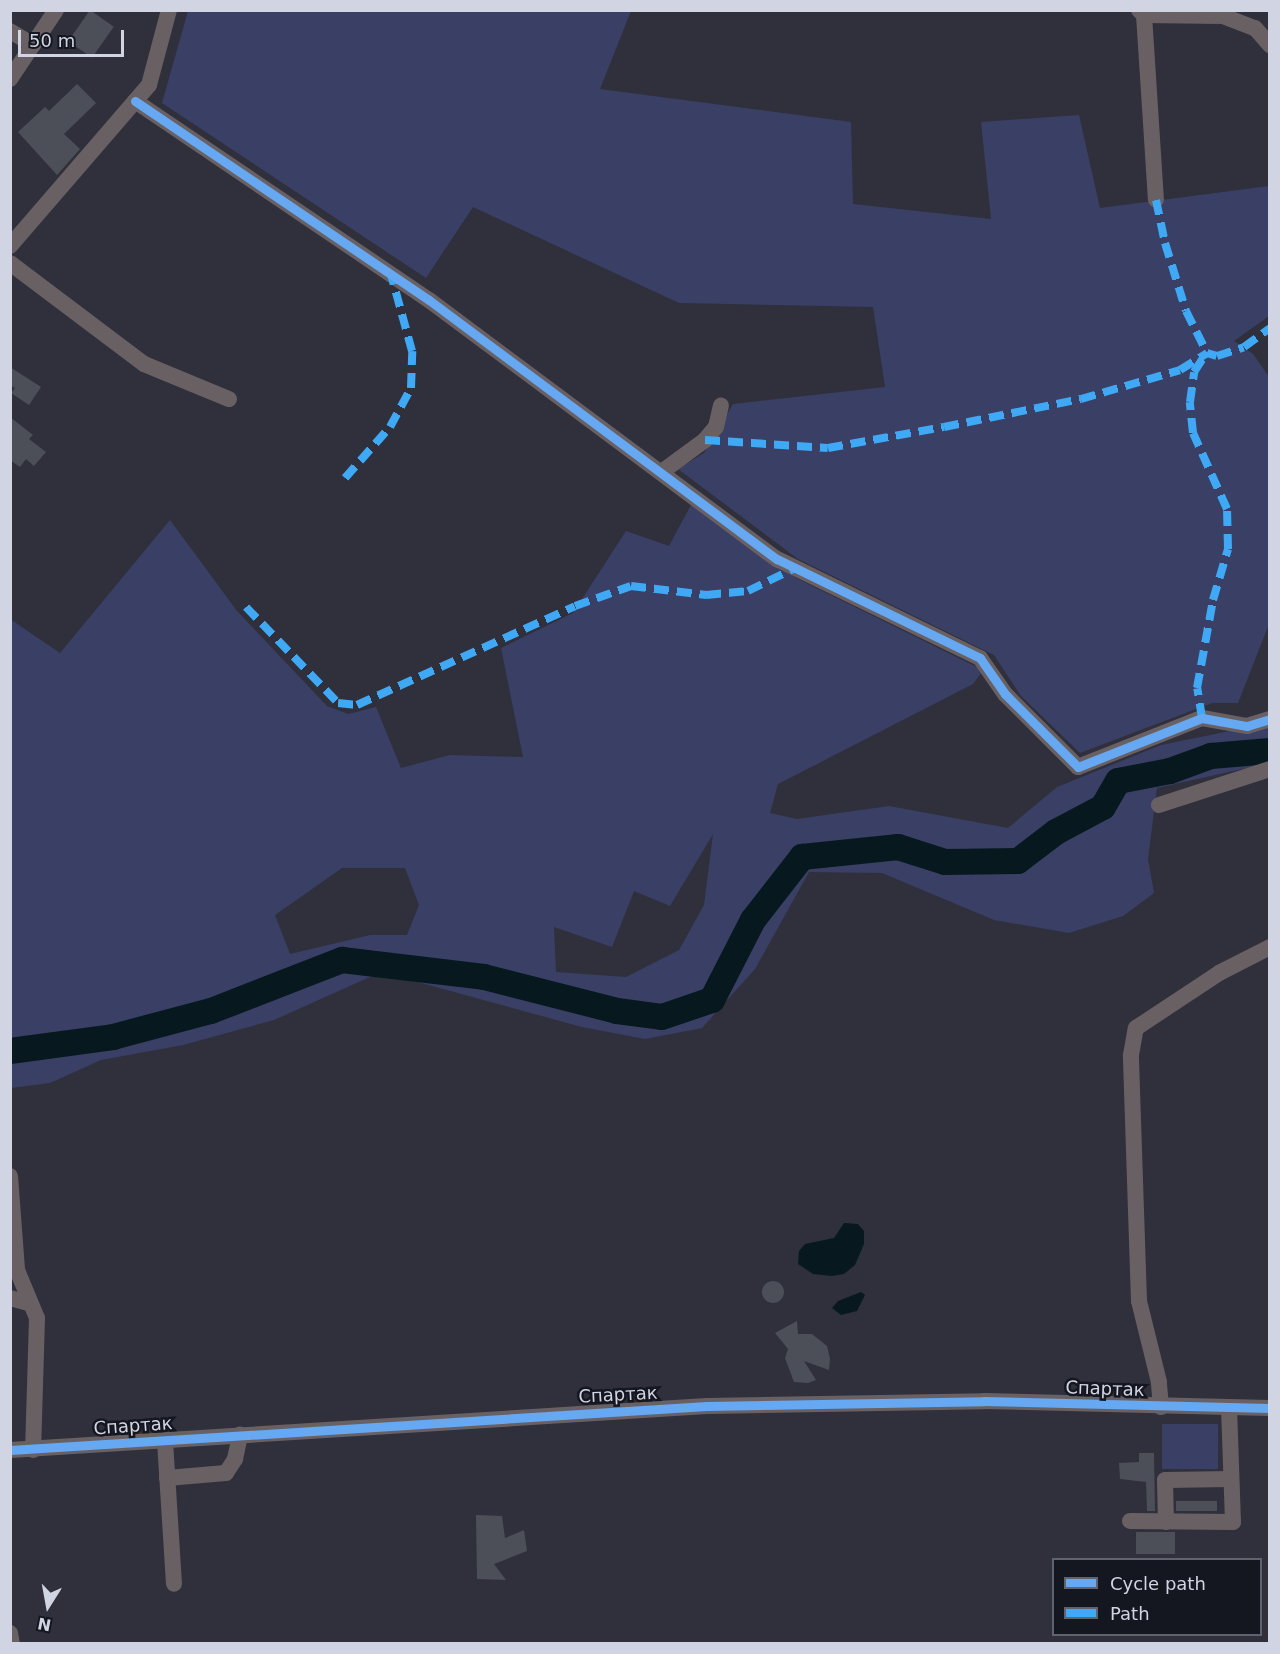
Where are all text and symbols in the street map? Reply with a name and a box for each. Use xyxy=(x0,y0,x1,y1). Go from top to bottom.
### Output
scale bar xyxy=(21,18,128,56)
text: 50 m xyxy=(29,30,75,51)
street label: Спартак xyxy=(1065,1377,1145,1401)
street label: Спартак xyxy=(578,1382,658,1408)
street label: Спартак xyxy=(93,1412,173,1440)
legend xyxy=(1052,1558,1262,1636)
text: Cycle path xyxy=(1110,1573,1206,1594)
north arrow xyxy=(18,1576,78,1636)
text: Path xyxy=(1110,1603,1150,1624)
text: N xyxy=(36,1614,53,1635)

